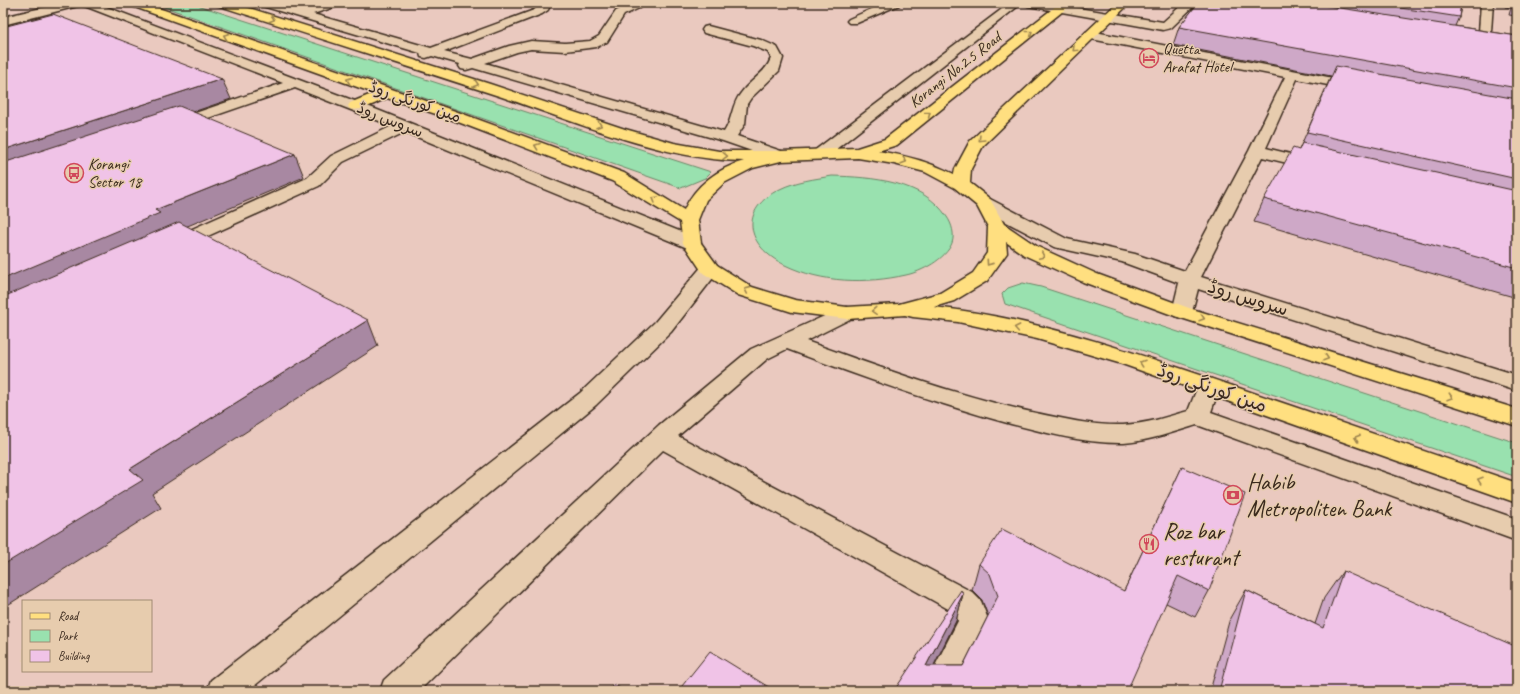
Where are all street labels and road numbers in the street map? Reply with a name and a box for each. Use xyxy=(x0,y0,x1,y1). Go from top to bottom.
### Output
street label: Korangi No.2.5 Road xyxy=(905,26,1007,112)
street label: مین کورنگی روڈ xyxy=(366,77,464,127)
street label: سروس روڈ xyxy=(354,98,426,142)
street label: سروس روڈ xyxy=(1205,274,1291,322)
street label: مین کورنگی روڈ xyxy=(1154,358,1270,418)

